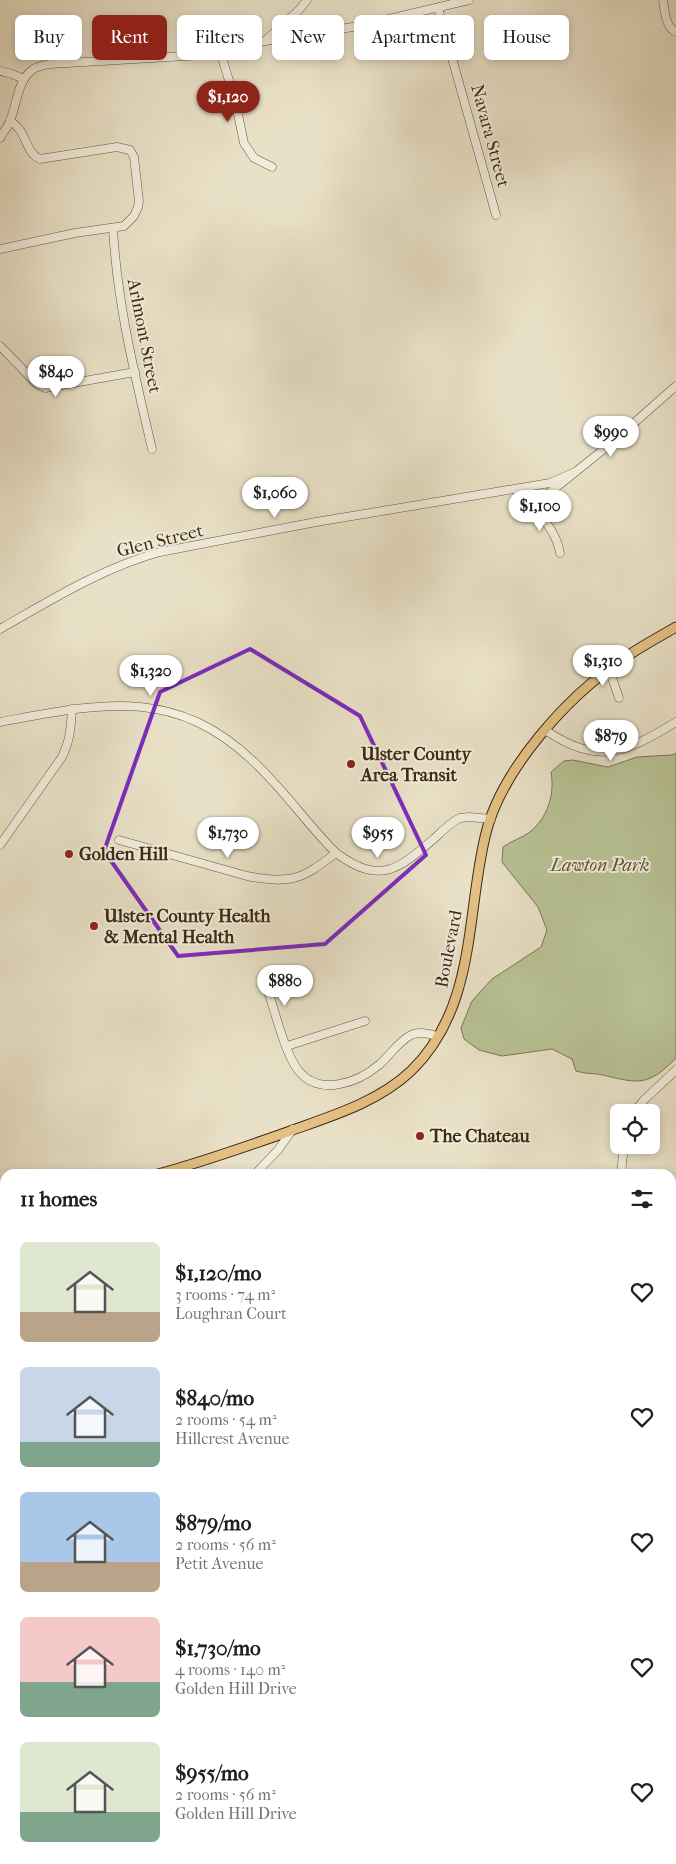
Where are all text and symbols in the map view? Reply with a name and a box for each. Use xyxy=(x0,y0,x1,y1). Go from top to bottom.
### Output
chip: Buy xyxy=(15,15,82,60)
chip: Rent xyxy=(92,15,167,60)
chip: Filters xyxy=(177,15,262,60)
chip: New xyxy=(272,15,344,60)
chip: Apartment xyxy=(354,15,474,60)
chip: House xyxy=(484,15,569,60)
pin: $1,120 xyxy=(187,80,269,123)
street label: Navara Street xyxy=(466,82,514,190)
text: $1,120 xyxy=(208,87,248,106)
street label: Arlmont Street xyxy=(122,276,166,396)
pin: $840 xyxy=(26,356,86,398)
text: $840 xyxy=(38,362,74,381)
pin: $990 xyxy=(581,416,641,458)
text: $990 xyxy=(594,422,628,441)
pin: $1,060 xyxy=(234,476,316,519)
text: $1,060 xyxy=(253,483,297,502)
pin: $1,100 xyxy=(499,490,581,532)
text: $1,100 xyxy=(519,496,561,515)
street label: Glen Street xyxy=(115,520,206,562)
pin: $1,310 xyxy=(562,644,644,687)
text: $1,310 xyxy=(584,651,622,670)
pin: $1,320 xyxy=(110,654,192,697)
text: $1,320 xyxy=(130,661,172,680)
pin: $879 xyxy=(581,720,641,762)
text: $879 xyxy=(595,726,627,745)
place label: Ulster County Area Transit xyxy=(360,744,472,786)
marker: Ulster County Area Transit xyxy=(345,758,357,770)
pin: $1,730 xyxy=(187,816,269,859)
pin: $955 xyxy=(348,816,408,859)
text: $1,730 xyxy=(208,823,248,842)
text: $955 xyxy=(363,823,393,842)
place label: Golden Hill xyxy=(79,844,169,865)
marker: Golden Hill xyxy=(63,848,75,860)
park label: Lawton Park xyxy=(549,855,649,876)
place label: Ulster County Health & Mental Health xyxy=(103,906,271,948)
street label: Boulevard xyxy=(431,908,467,990)
marker: Ulster County Health & Mental Health xyxy=(88,920,100,932)
pin: $880 xyxy=(255,964,315,1007)
text: $880 xyxy=(268,971,302,990)
map controls xyxy=(610,1104,660,1154)
button: locate xyxy=(610,1104,660,1154)
place label: The Chateau xyxy=(429,1126,530,1147)
marker: The Chateau xyxy=(414,1130,426,1142)
icon: filters xyxy=(628,1185,656,1213)
text: 11 homes xyxy=(20,1187,97,1211)
text: $1,120/mo xyxy=(175,1261,261,1285)
icon: home xyxy=(60,1262,120,1322)
icon: heart xyxy=(628,1278,656,1306)
text: 3 rooms · 74 m² xyxy=(175,1285,275,1304)
text: Loughran Court xyxy=(175,1304,287,1323)
text: $840/mo xyxy=(175,1386,254,1410)
icon: home xyxy=(60,1387,120,1447)
icon: heart xyxy=(628,1403,656,1431)
text: 2 rooms · 54 m² xyxy=(175,1410,276,1429)
text: Hillcrest Avenue xyxy=(175,1429,290,1448)
text: $879/mo xyxy=(175,1511,251,1535)
icon: home xyxy=(60,1512,120,1572)
icon: heart xyxy=(628,1528,656,1556)
text: 2 rooms · 56 m² xyxy=(175,1535,276,1554)
text: Petit Avenue xyxy=(175,1554,263,1573)
text: $1,730/mo xyxy=(175,1636,261,1660)
icon: home xyxy=(60,1637,120,1697)
icon: heart xyxy=(628,1653,656,1681)
text: 4 rooms · 140 m² xyxy=(175,1660,285,1679)
text: Golden Hill Drive xyxy=(175,1679,297,1698)
text: $955/mo xyxy=(175,1761,249,1785)
icon: home xyxy=(60,1762,120,1822)
icon: heart xyxy=(628,1778,656,1806)
text: 2 rooms · 56 m² xyxy=(175,1785,276,1804)
text: Golden Hill Drive xyxy=(175,1804,297,1823)

